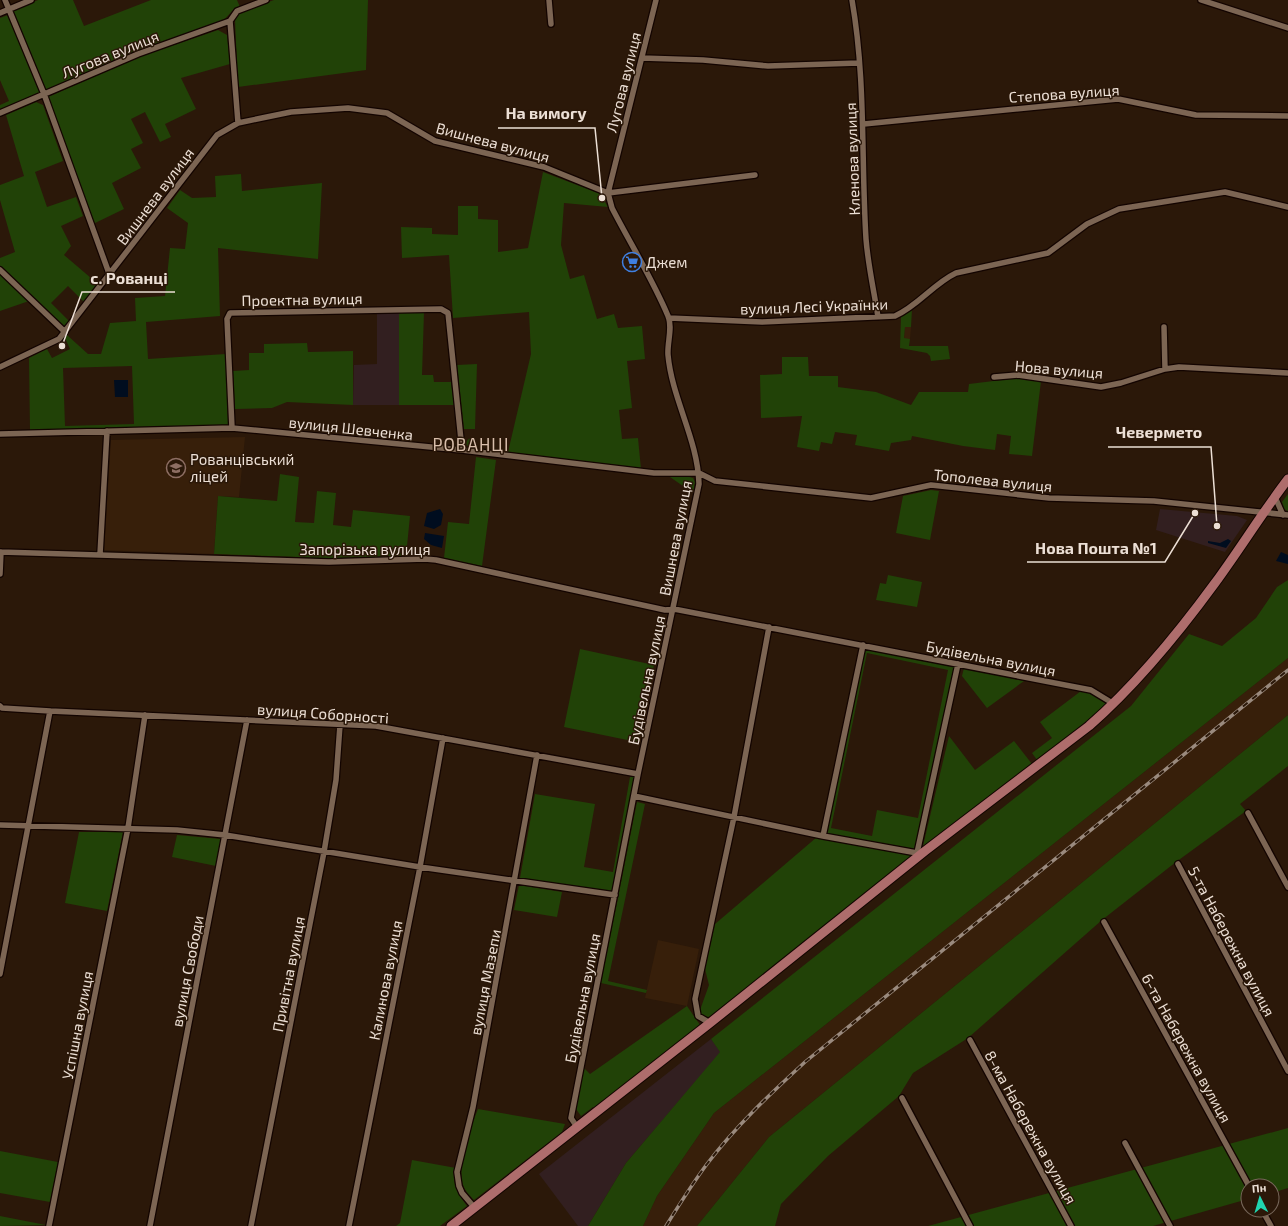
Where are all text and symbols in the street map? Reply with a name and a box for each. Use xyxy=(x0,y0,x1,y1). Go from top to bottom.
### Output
street label: Лугова вулиця xyxy=(59,26,162,83)
street label: Лугова вулиця xyxy=(602,30,645,134)
street label: Степова вулиця xyxy=(1008,80,1120,107)
callout: На вимогу xyxy=(498,100,595,128)
street label: Кленова вулиця xyxy=(841,102,864,216)
text: На вимогу xyxy=(505,103,587,122)
street label: Вишнева вулиця xyxy=(434,118,552,167)
street label: Вишнева вулиця xyxy=(113,144,198,249)
supermarket icon: Джем xyxy=(621,251,643,273)
place label: Джем xyxy=(646,253,688,271)
callout: с. Рованці xyxy=(82,264,175,292)
text: с. Рованці xyxy=(90,268,168,287)
street label: Проектна вулиця xyxy=(241,289,363,310)
street label: вулиця Лесі Українки xyxy=(740,294,888,319)
street label: Нова вулиця xyxy=(1014,356,1104,383)
street label: вулиця Шевченка xyxy=(288,413,414,444)
callout: Чевермето xyxy=(1108,419,1211,447)
text: Чевермето xyxy=(1116,422,1202,441)
district label: РОВАНЦІ xyxy=(432,434,510,454)
place label: Рованцівський ліцей xyxy=(190,450,294,485)
school or university icon: Рованцівський ліцей xyxy=(165,457,187,479)
street label: Тополева вулиця xyxy=(933,465,1053,496)
street label: Вишнева вулиця xyxy=(655,479,696,597)
callout: Нова Пошта №1 xyxy=(1027,534,1165,562)
text: Нова Пошта №1 xyxy=(1035,538,1157,557)
street label: Запорізька вулиця xyxy=(299,540,431,559)
street label: Будівельна вулиця xyxy=(624,614,669,747)
street label: Будівельна вулиця xyxy=(924,637,1057,680)
street label: вулиця Соборності xyxy=(256,699,389,728)
street label: 5-та Набережна вулиця xyxy=(1184,863,1279,1019)
street label: вулиця Свободи xyxy=(167,914,208,1029)
street label: Привітна вулиця xyxy=(268,915,309,1034)
street label: Калинова вулиця xyxy=(365,919,406,1042)
street label: вулиця Мазепи xyxy=(466,927,505,1037)
street label: Будівельна вулиця xyxy=(561,932,604,1065)
street label: Успішна вулиця xyxy=(58,969,97,1081)
street label: 6-та Набережна вулиця xyxy=(1138,970,1236,1126)
street label: 8-ма Набережна вулиця xyxy=(980,1047,1081,1207)
north arrow xyxy=(1240,1178,1280,1218)
text: Пн xyxy=(1251,1180,1267,1195)

